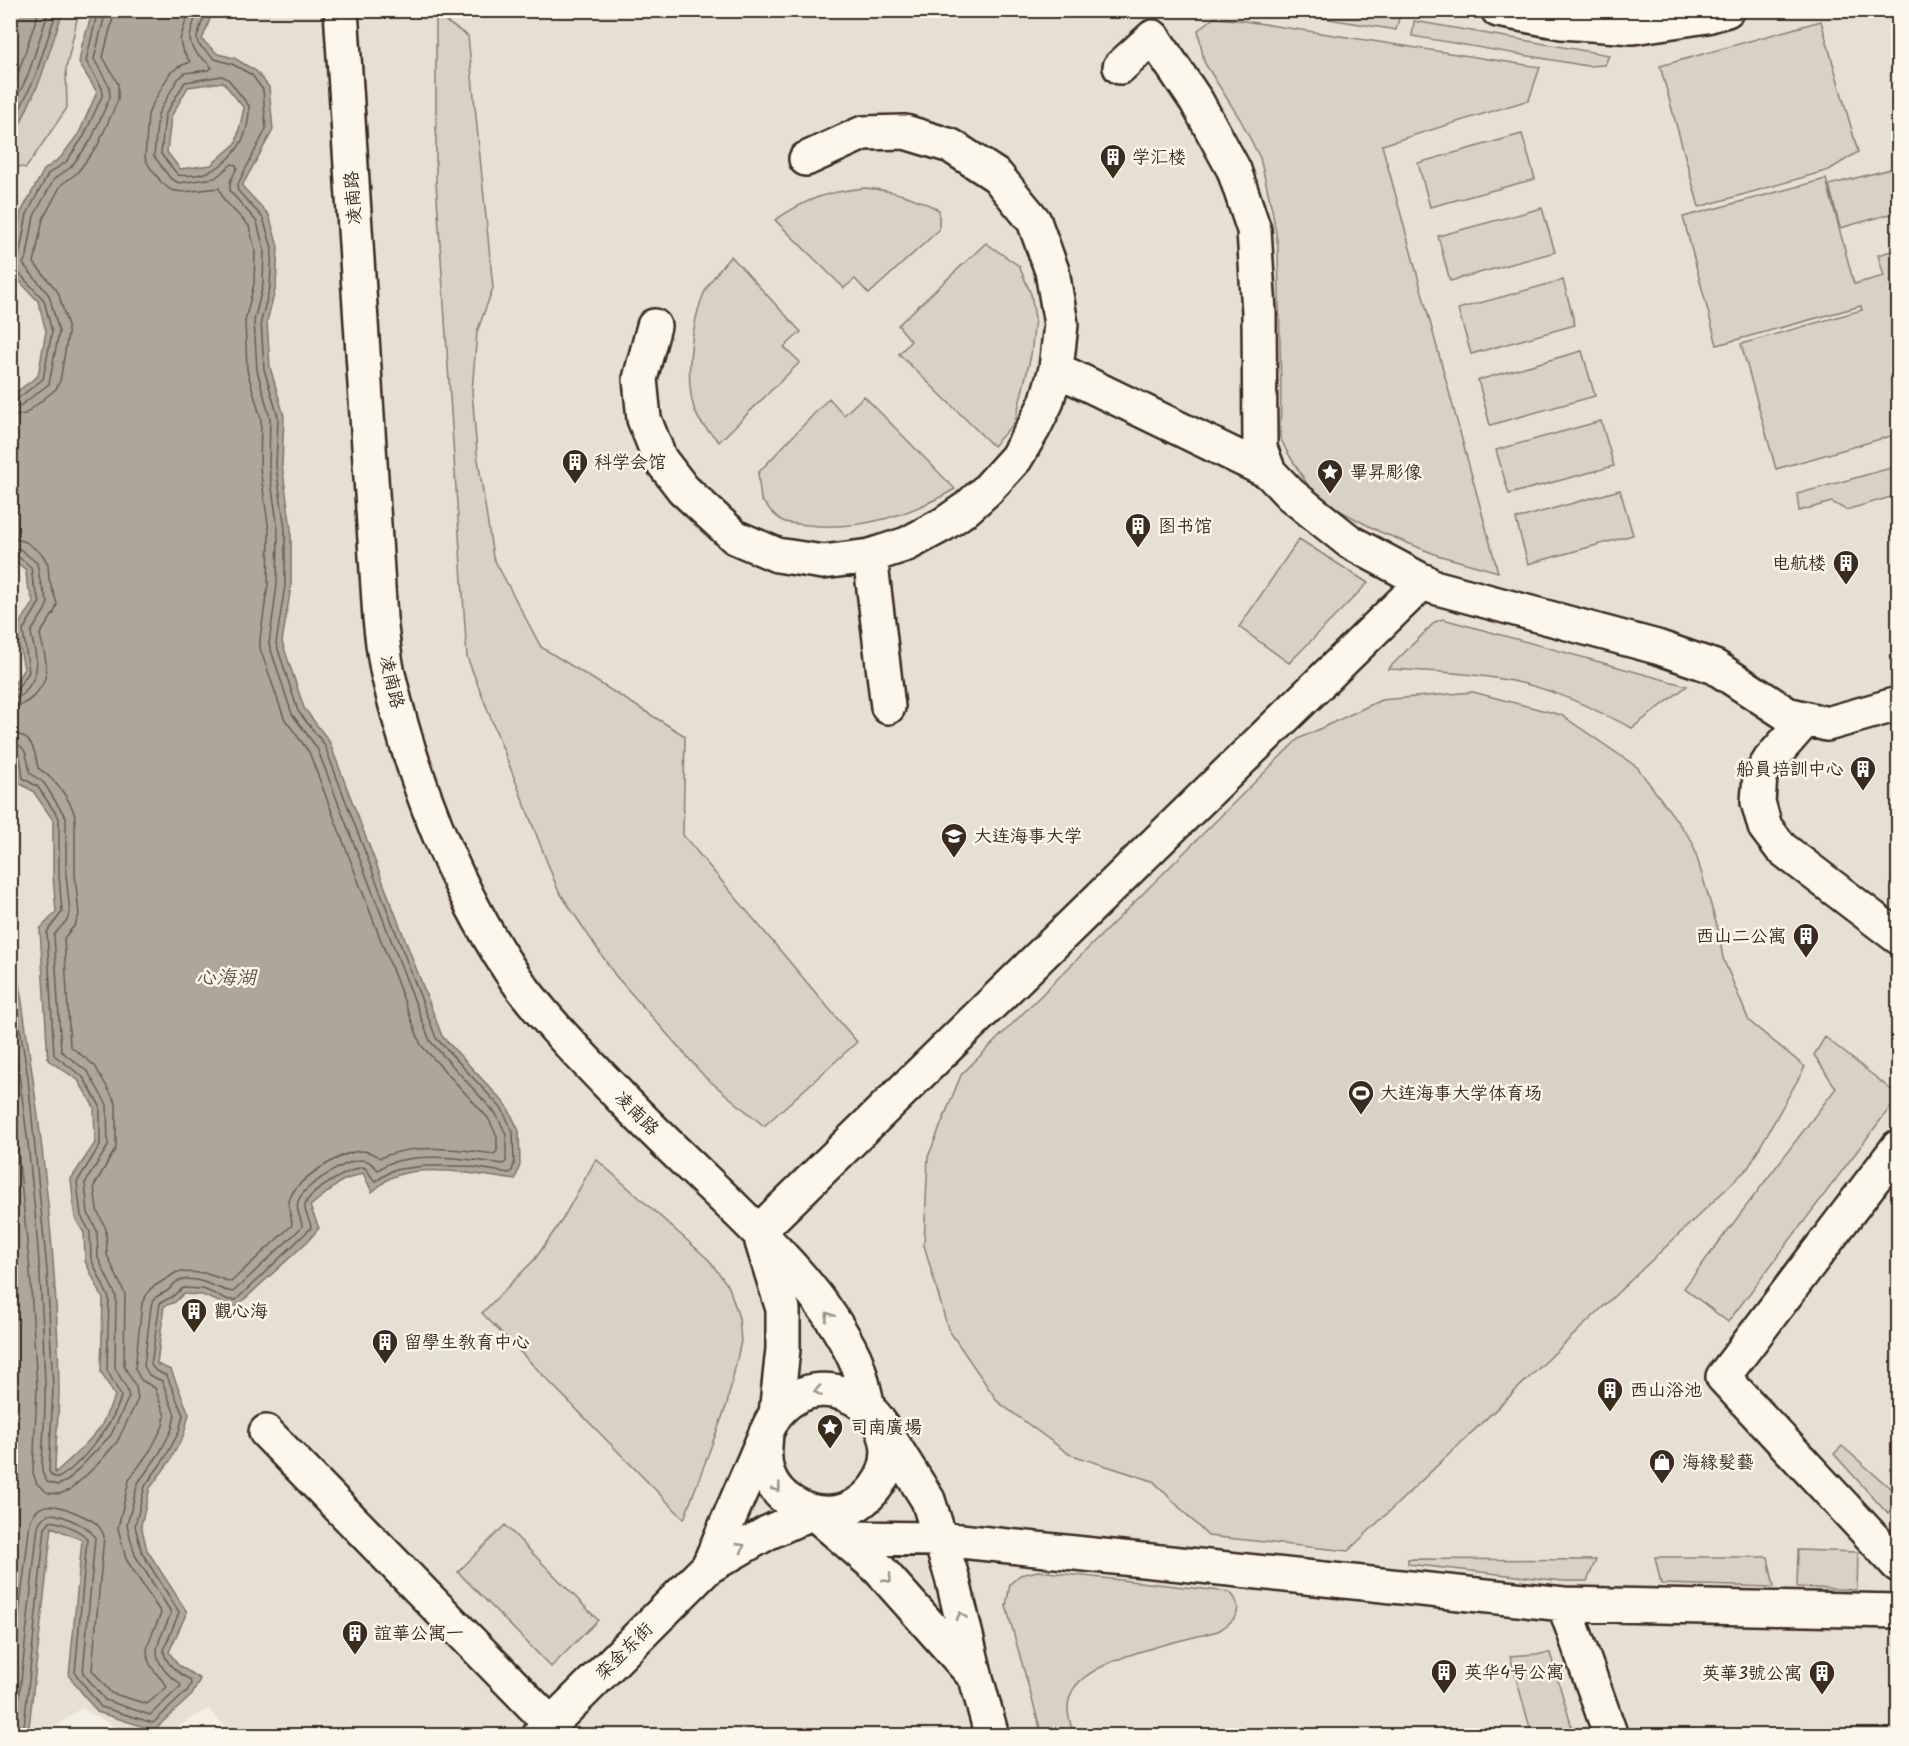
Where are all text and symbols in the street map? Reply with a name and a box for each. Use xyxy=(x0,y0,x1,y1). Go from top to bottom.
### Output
building icon: 学汇楼 xyxy=(1098,142,1128,180)
place label: 学汇楼 xyxy=(1132,144,1186,173)
street label: 凌南路 xyxy=(338,170,371,226)
building icon: 科学会馆 xyxy=(560,447,590,485)
place label: 科学会馆 xyxy=(594,449,666,478)
place icon: 畢昇彫像 xyxy=(1315,457,1345,495)
place label: 畢昇彫像 xyxy=(1350,459,1422,488)
building icon: 图书馆 xyxy=(1123,511,1153,549)
place label: 图书馆 xyxy=(1158,513,1212,542)
building icon: 电航楼 xyxy=(1831,548,1861,586)
place label: 电航楼 xyxy=(1772,550,1826,579)
street label: 凌南路 xyxy=(370,653,411,712)
building icon: 船員培訓中心 xyxy=(1848,754,1878,792)
place label: 船員培訓中心 xyxy=(1736,756,1844,785)
school or university icon: 大连海事大学 xyxy=(939,821,969,859)
place label: 大连海事大学 xyxy=(974,823,1082,852)
building icon: 西山二公寓 xyxy=(1791,921,1821,959)
place label: 西山二公寓 xyxy=(1696,923,1786,952)
water label: 心海湖 xyxy=(196,963,258,995)
sports icon: 大连海事大学体育场 xyxy=(1346,1078,1376,1116)
place label: 大连海事大学体育场 xyxy=(1380,1080,1542,1109)
street label: 凌南路 xyxy=(607,1085,665,1143)
building icon: 觀心海 xyxy=(179,1296,209,1334)
place label: 觀心海 xyxy=(214,1298,268,1327)
one-way arrow xyxy=(825,1312,836,1322)
building icon: 留學生教育中心 xyxy=(370,1327,400,1365)
place label: 留學生教育中心 xyxy=(404,1329,530,1358)
building icon: 西山浴池 xyxy=(1595,1375,1625,1413)
place label: 西山浴池 xyxy=(1630,1377,1702,1406)
one-way arrow xyxy=(813,1385,823,1397)
place icon: 司南廣場 xyxy=(815,1412,845,1450)
place label: 司南廣場 xyxy=(850,1414,922,1443)
shop icon: 海緣髮藝 xyxy=(1647,1447,1677,1485)
place label: 海緣髮藝 xyxy=(1682,1449,1754,1478)
one-way arrow xyxy=(770,1481,781,1492)
one-way arrow xyxy=(735,1543,745,1555)
one-way arrow xyxy=(881,1573,892,1583)
one-way arrow xyxy=(956,1611,969,1621)
street label: 栾金东街 xyxy=(589,1616,661,1688)
building icon: 誼華公寓一 xyxy=(340,1618,370,1656)
place label: 誼華公寓一 xyxy=(374,1620,464,1649)
building icon: 英华4号公寓 xyxy=(1429,1657,1459,1695)
building icon: 英華3號公寓 xyxy=(1807,1658,1837,1696)
place label: 英华4号公寓 xyxy=(1464,1659,1564,1688)
place label: 英華3號公寓 xyxy=(1702,1660,1802,1689)

